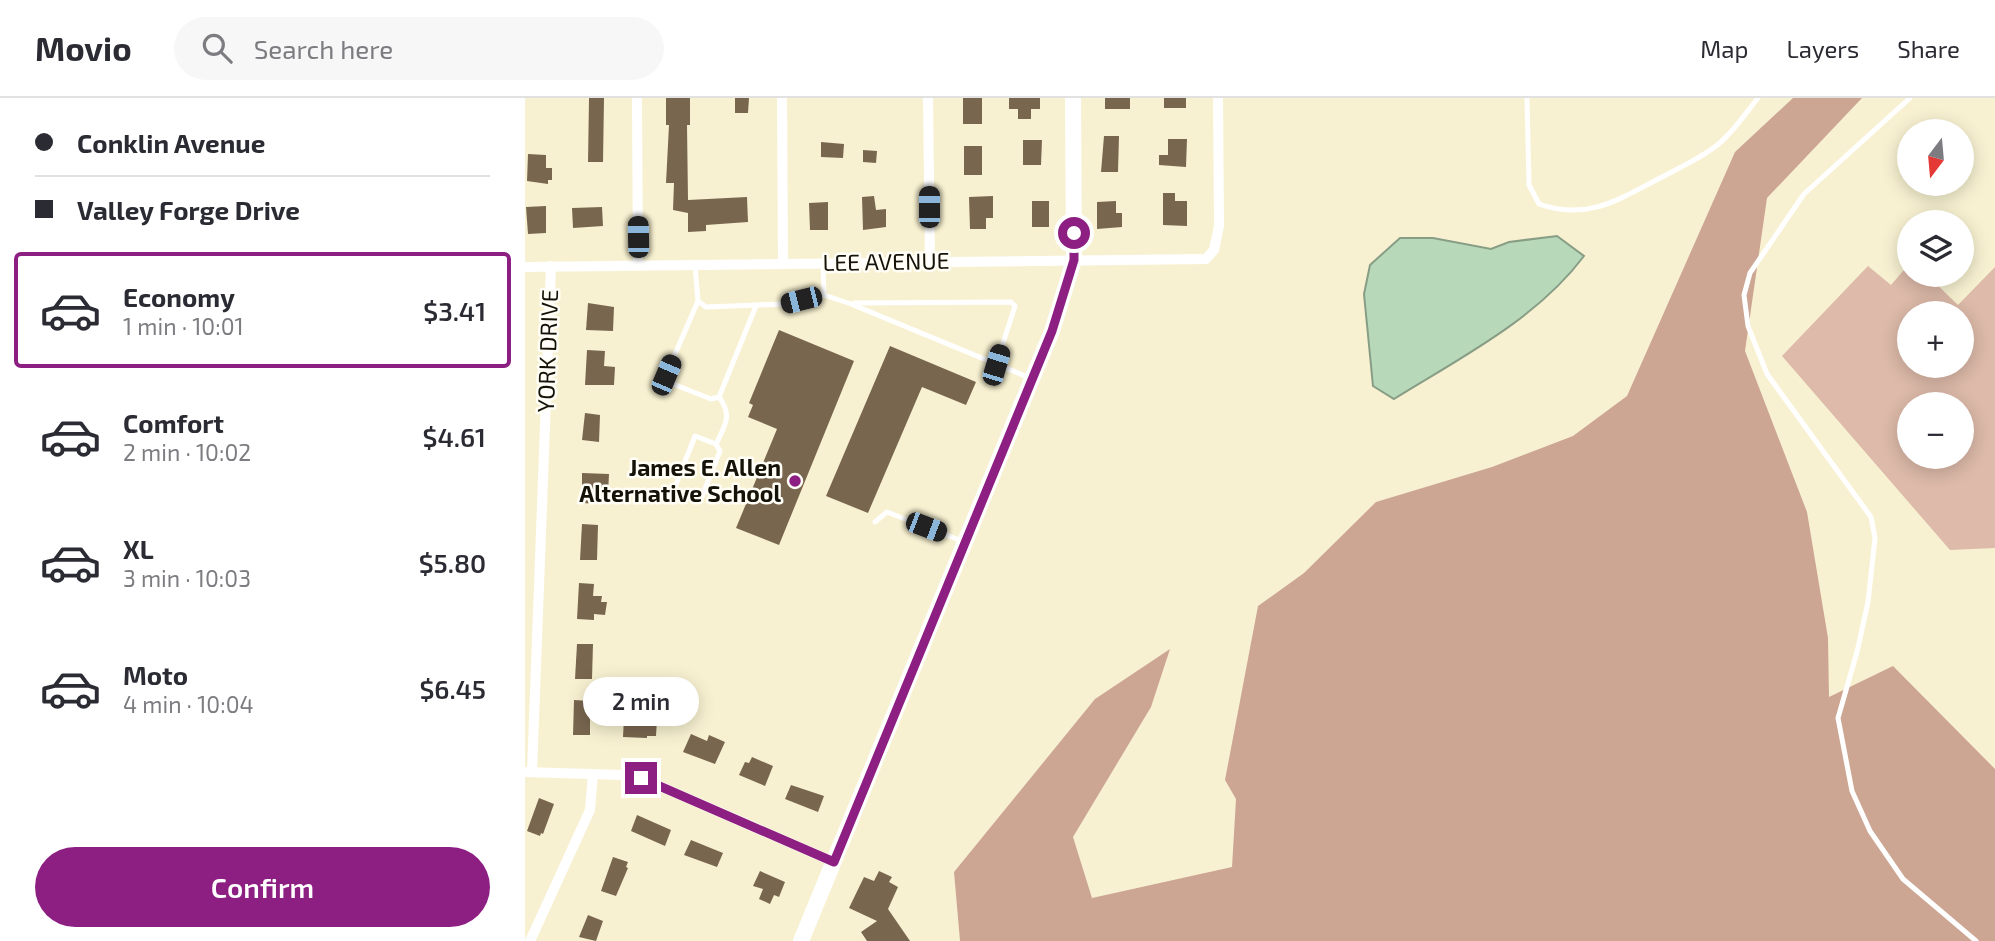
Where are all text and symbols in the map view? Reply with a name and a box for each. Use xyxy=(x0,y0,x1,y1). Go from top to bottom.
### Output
search box xyxy=(174,17,664,80)
text: Movio xyxy=(35,28,132,68)
icon: search xyxy=(198,29,236,67)
text: Search here xyxy=(254,33,393,64)
text: Map xyxy=(1700,34,1748,63)
text: Layers xyxy=(1786,34,1859,63)
text: Share xyxy=(1897,34,1960,63)
north arrow xyxy=(1897,119,1974,196)
map controls xyxy=(1897,119,1974,469)
text: Conklin Avenue xyxy=(77,127,265,158)
car xyxy=(919,186,940,228)
text: Valley Forge Drive xyxy=(77,194,300,225)
button: layers xyxy=(1897,210,1974,287)
car xyxy=(628,216,649,258)
route start xyxy=(1058,217,1090,249)
street label: LEE AVENUE xyxy=(822,246,950,276)
icon: car xyxy=(39,279,102,342)
text: Economy xyxy=(123,281,235,312)
car xyxy=(779,285,824,315)
street label: YORK DRIVE xyxy=(531,289,563,413)
text: $3.41 xyxy=(423,295,486,326)
button: + xyxy=(1897,301,1974,378)
text: 1 min · 10:01 xyxy=(123,312,244,340)
car xyxy=(980,342,1013,388)
car xyxy=(649,352,684,398)
button: − xyxy=(1897,392,1974,469)
icon: car xyxy=(39,405,102,468)
text: Comfort xyxy=(123,407,224,438)
text: $4.61 xyxy=(423,421,486,452)
text: 2 min · 10:02 xyxy=(123,438,251,466)
place label: James E. Allen Alternative School xyxy=(579,453,781,507)
marker: James E. Allen Alternative School xyxy=(787,473,803,489)
car xyxy=(903,510,950,544)
icon: car xyxy=(39,531,102,594)
text: XL xyxy=(123,533,154,564)
text: $5.80 xyxy=(419,547,486,578)
text: 3 min · 10:03 xyxy=(123,564,251,592)
icon: car xyxy=(39,657,102,720)
text: Moto xyxy=(123,659,188,690)
text: $6.45 xyxy=(419,673,486,704)
callout: 2 min xyxy=(583,676,699,726)
text: 2 min xyxy=(612,687,670,715)
text: 4 min · 10:04 xyxy=(123,690,254,718)
route end xyxy=(625,762,657,794)
button: Confirm xyxy=(35,847,490,927)

